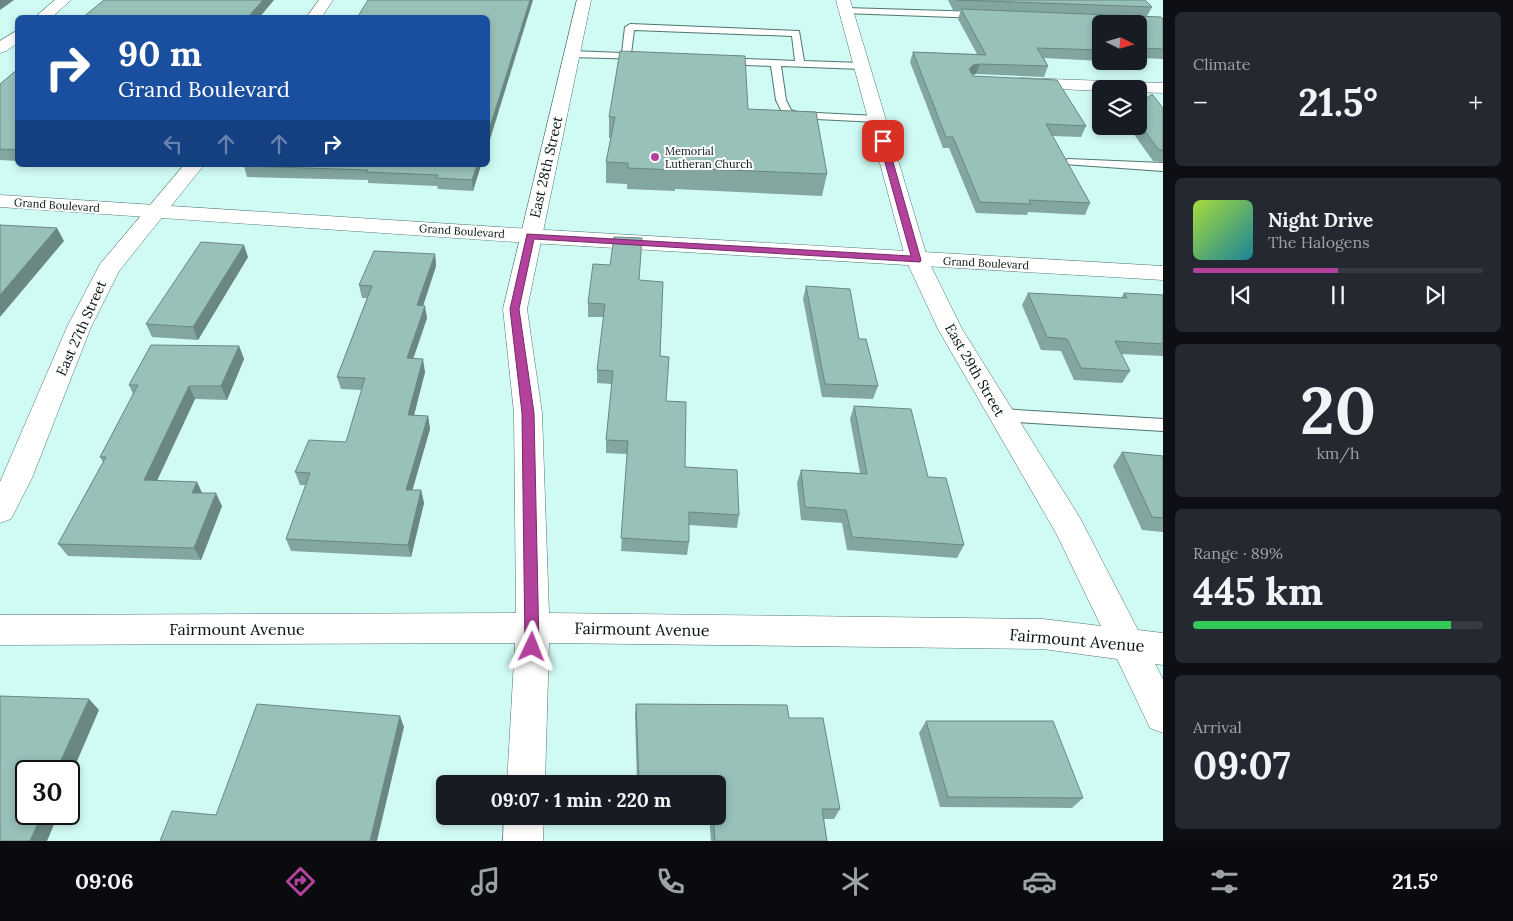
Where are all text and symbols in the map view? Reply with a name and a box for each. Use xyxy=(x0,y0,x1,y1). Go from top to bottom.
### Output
north arrow xyxy=(1092,15,1148,70)
map controls xyxy=(1092,15,1147,135)
text: 90 m xyxy=(118,31,202,76)
icon: right xyxy=(35,35,100,100)
text: Climate xyxy=(1193,54,1250,74)
text: Grand Boulevard xyxy=(118,75,290,103)
text: 21.5° xyxy=(1298,78,1378,126)
button: layers xyxy=(1092,80,1147,135)
text: − xyxy=(1193,85,1208,121)
text: + xyxy=(1468,85,1483,121)
street label: East 28th Street xyxy=(526,114,567,220)
pin xyxy=(862,120,904,162)
icon: arrive xyxy=(869,127,897,155)
icon: left xyxy=(159,130,187,158)
icon: ahead xyxy=(212,130,240,158)
icon: ahead xyxy=(265,130,293,158)
icon: right xyxy=(318,130,346,158)
place label: Memorial Lutheran Church xyxy=(665,144,753,171)
marker: Memorial Lutheran Church xyxy=(649,151,661,163)
street label: Grand Boulevard xyxy=(14,195,101,215)
text: Night Drive xyxy=(1268,208,1373,232)
street label: Grand Boulevard xyxy=(419,221,506,241)
text: The Halogens xyxy=(1268,232,1370,252)
street label: Grand Boulevard xyxy=(943,254,1030,272)
street label: East 27th Street xyxy=(52,277,110,379)
icon: previous xyxy=(1227,281,1255,309)
icon: pause xyxy=(1324,281,1352,309)
icon: next xyxy=(1421,281,1449,309)
street label: East 29th Street xyxy=(941,320,1009,420)
text: 20 xyxy=(1300,369,1376,452)
text: km/h xyxy=(1316,443,1360,463)
text: Range · 89% xyxy=(1193,543,1283,563)
text: 445 km xyxy=(1193,567,1323,615)
street label: Fairmount Avenue xyxy=(574,618,710,640)
street label: Fairmount Avenue xyxy=(169,619,305,639)
position arrow xyxy=(505,620,557,672)
street label: Fairmount Avenue xyxy=(1009,624,1146,656)
text: Arrival xyxy=(1193,717,1242,737)
text: 09:07 xyxy=(1193,741,1291,789)
speed limit sign: 30 xyxy=(15,760,80,825)
text: 09:07 · 1 min · 220 m xyxy=(491,788,671,812)
icon: directions xyxy=(283,864,318,899)
icon: music xyxy=(468,864,503,899)
icon: phone xyxy=(653,864,688,899)
icon: climate xyxy=(838,864,873,899)
icon: car xyxy=(1022,864,1057,899)
icon: filters xyxy=(1207,864,1242,899)
text: 09:06 xyxy=(75,867,134,895)
text: 21.5° xyxy=(1392,867,1438,895)

